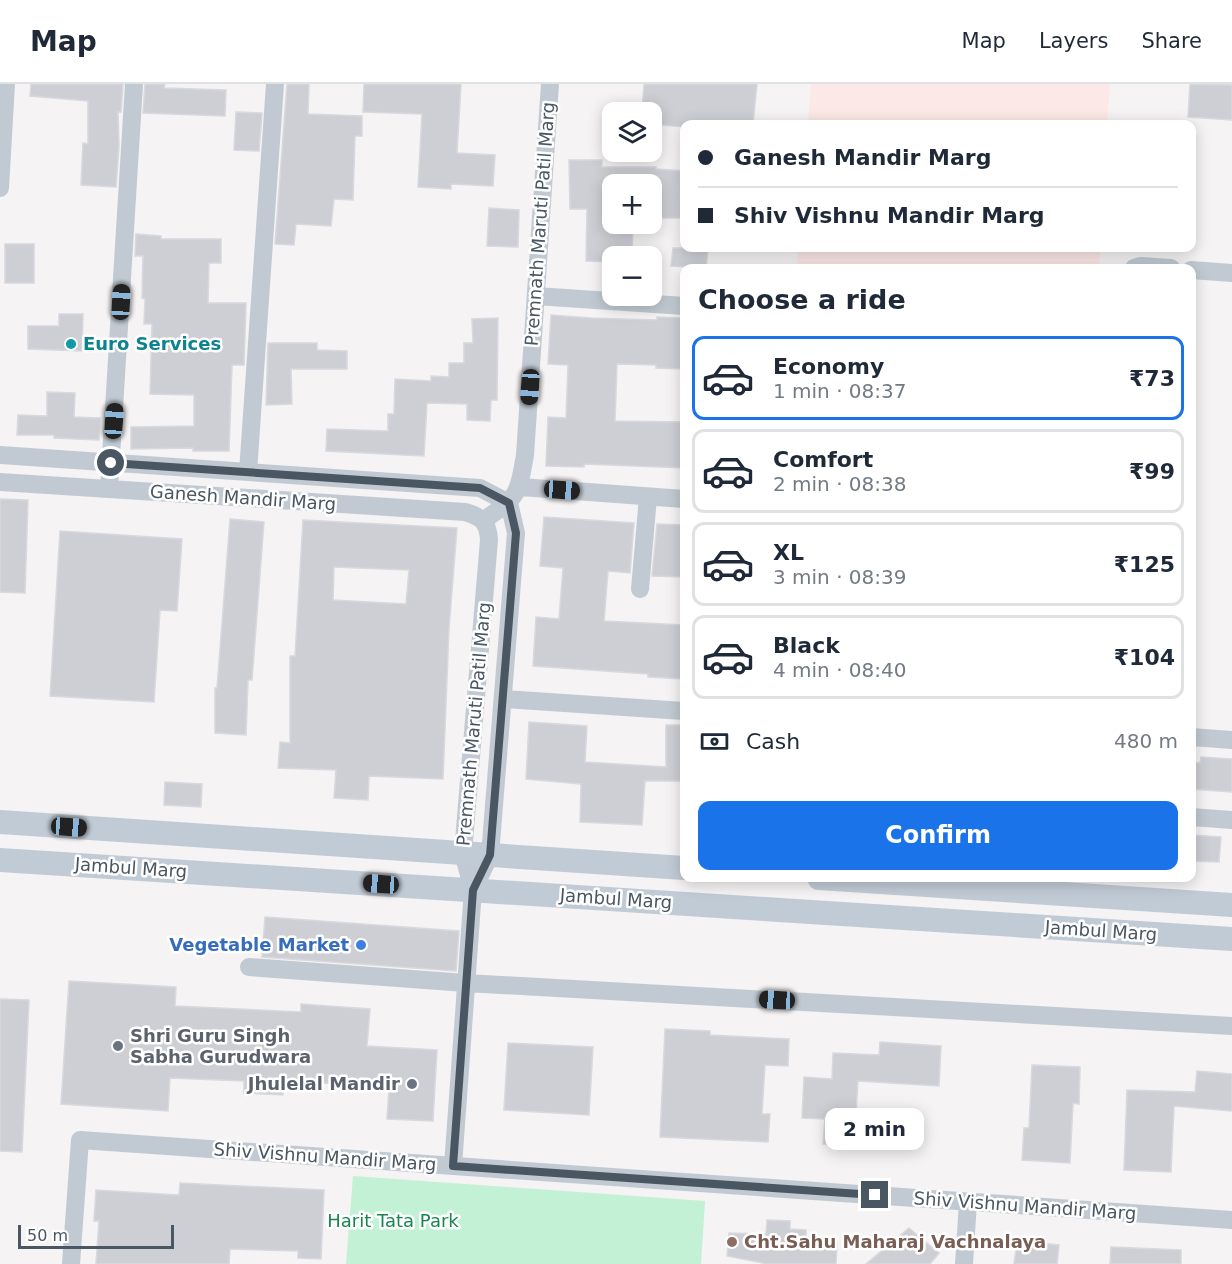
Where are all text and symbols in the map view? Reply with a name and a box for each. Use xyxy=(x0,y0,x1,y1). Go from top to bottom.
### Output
text: Map xyxy=(30,25,97,58)
text: Map xyxy=(962,29,1006,53)
text: Layers xyxy=(1039,29,1108,53)
text: Share xyxy=(1141,29,1202,53)
street label: Premnath Maruti Patil Marg xyxy=(520,101,559,347)
map controls xyxy=(602,102,662,306)
button: layers xyxy=(602,102,662,162)
text: Ganesh Mandir Marg xyxy=(734,145,991,170)
button: + xyxy=(602,174,662,234)
text: Shiv Vishnu Mandir Marg xyxy=(734,203,1045,228)
button: − xyxy=(602,246,662,306)
car xyxy=(111,284,131,320)
text: Choose a ride xyxy=(698,284,906,315)
place label: Euro Services xyxy=(83,333,221,354)
marker: Euro Services xyxy=(64,337,78,351)
icon: car xyxy=(701,351,755,405)
text: Economy xyxy=(773,354,884,379)
text: ₹73 xyxy=(1129,366,1175,391)
car xyxy=(520,368,540,406)
text: 1 min · 08:37 xyxy=(773,379,907,403)
car xyxy=(104,402,124,440)
icon: car xyxy=(701,444,755,498)
text: Comfort xyxy=(773,447,873,472)
route start xyxy=(97,449,124,476)
text: ₹99 xyxy=(1129,459,1175,484)
text: 2 min · 08:38 xyxy=(773,472,907,496)
car xyxy=(543,480,581,500)
street label: Ganesh Mandir Marg xyxy=(149,481,337,514)
icon: car xyxy=(701,537,755,591)
text: XL xyxy=(773,540,804,565)
text: ₹125 xyxy=(1114,552,1175,577)
text: 3 min · 08:39 xyxy=(773,565,907,589)
street label: Premnath Maruti Patil Marg xyxy=(452,601,495,847)
icon: car xyxy=(701,630,755,684)
text: Black xyxy=(773,633,840,658)
text: ₹104 xyxy=(1114,645,1175,670)
text: 4 min · 08:40 xyxy=(773,658,907,682)
icon: cash xyxy=(698,725,731,758)
text: Cash xyxy=(746,729,800,754)
text: 480 m xyxy=(1114,729,1178,753)
button: Confirm xyxy=(698,801,1178,870)
car xyxy=(50,817,88,837)
street label: Jambul Marg xyxy=(73,853,188,882)
car xyxy=(362,874,400,894)
street label: Jambul Marg xyxy=(558,884,673,913)
street label: Jambul Marg xyxy=(1043,916,1158,945)
place label: Vegetable Market xyxy=(169,934,349,955)
marker: Vegetable Market xyxy=(354,938,368,952)
car xyxy=(759,990,795,1010)
place label: Shri Guru Singh Sabha Gurudwara xyxy=(130,1025,311,1067)
marker: Shri Guru Singh Sabha Gurudwara xyxy=(111,1039,125,1053)
place label: Jhulelal Mandir xyxy=(246,1073,400,1094)
marker: Jhulelal Mandir xyxy=(405,1077,419,1091)
callout: 2 min xyxy=(826,1108,924,1150)
text: 2 min xyxy=(843,1117,906,1141)
street label: Shiv Vishnu Mandir Marg xyxy=(213,1138,437,1175)
route end xyxy=(861,1181,888,1208)
street label: Shiv Vishnu Mandir Marg xyxy=(913,1187,1137,1224)
park label: Harit Tata Park xyxy=(327,1210,459,1231)
scale bar xyxy=(18,1222,174,1250)
text: 50 m xyxy=(27,1226,68,1245)
place label: Cht.Sahu Maharaj Vachnalaya xyxy=(744,1231,1046,1252)
marker: Cht.Sahu Maharaj Vachnalaya xyxy=(725,1235,739,1249)

